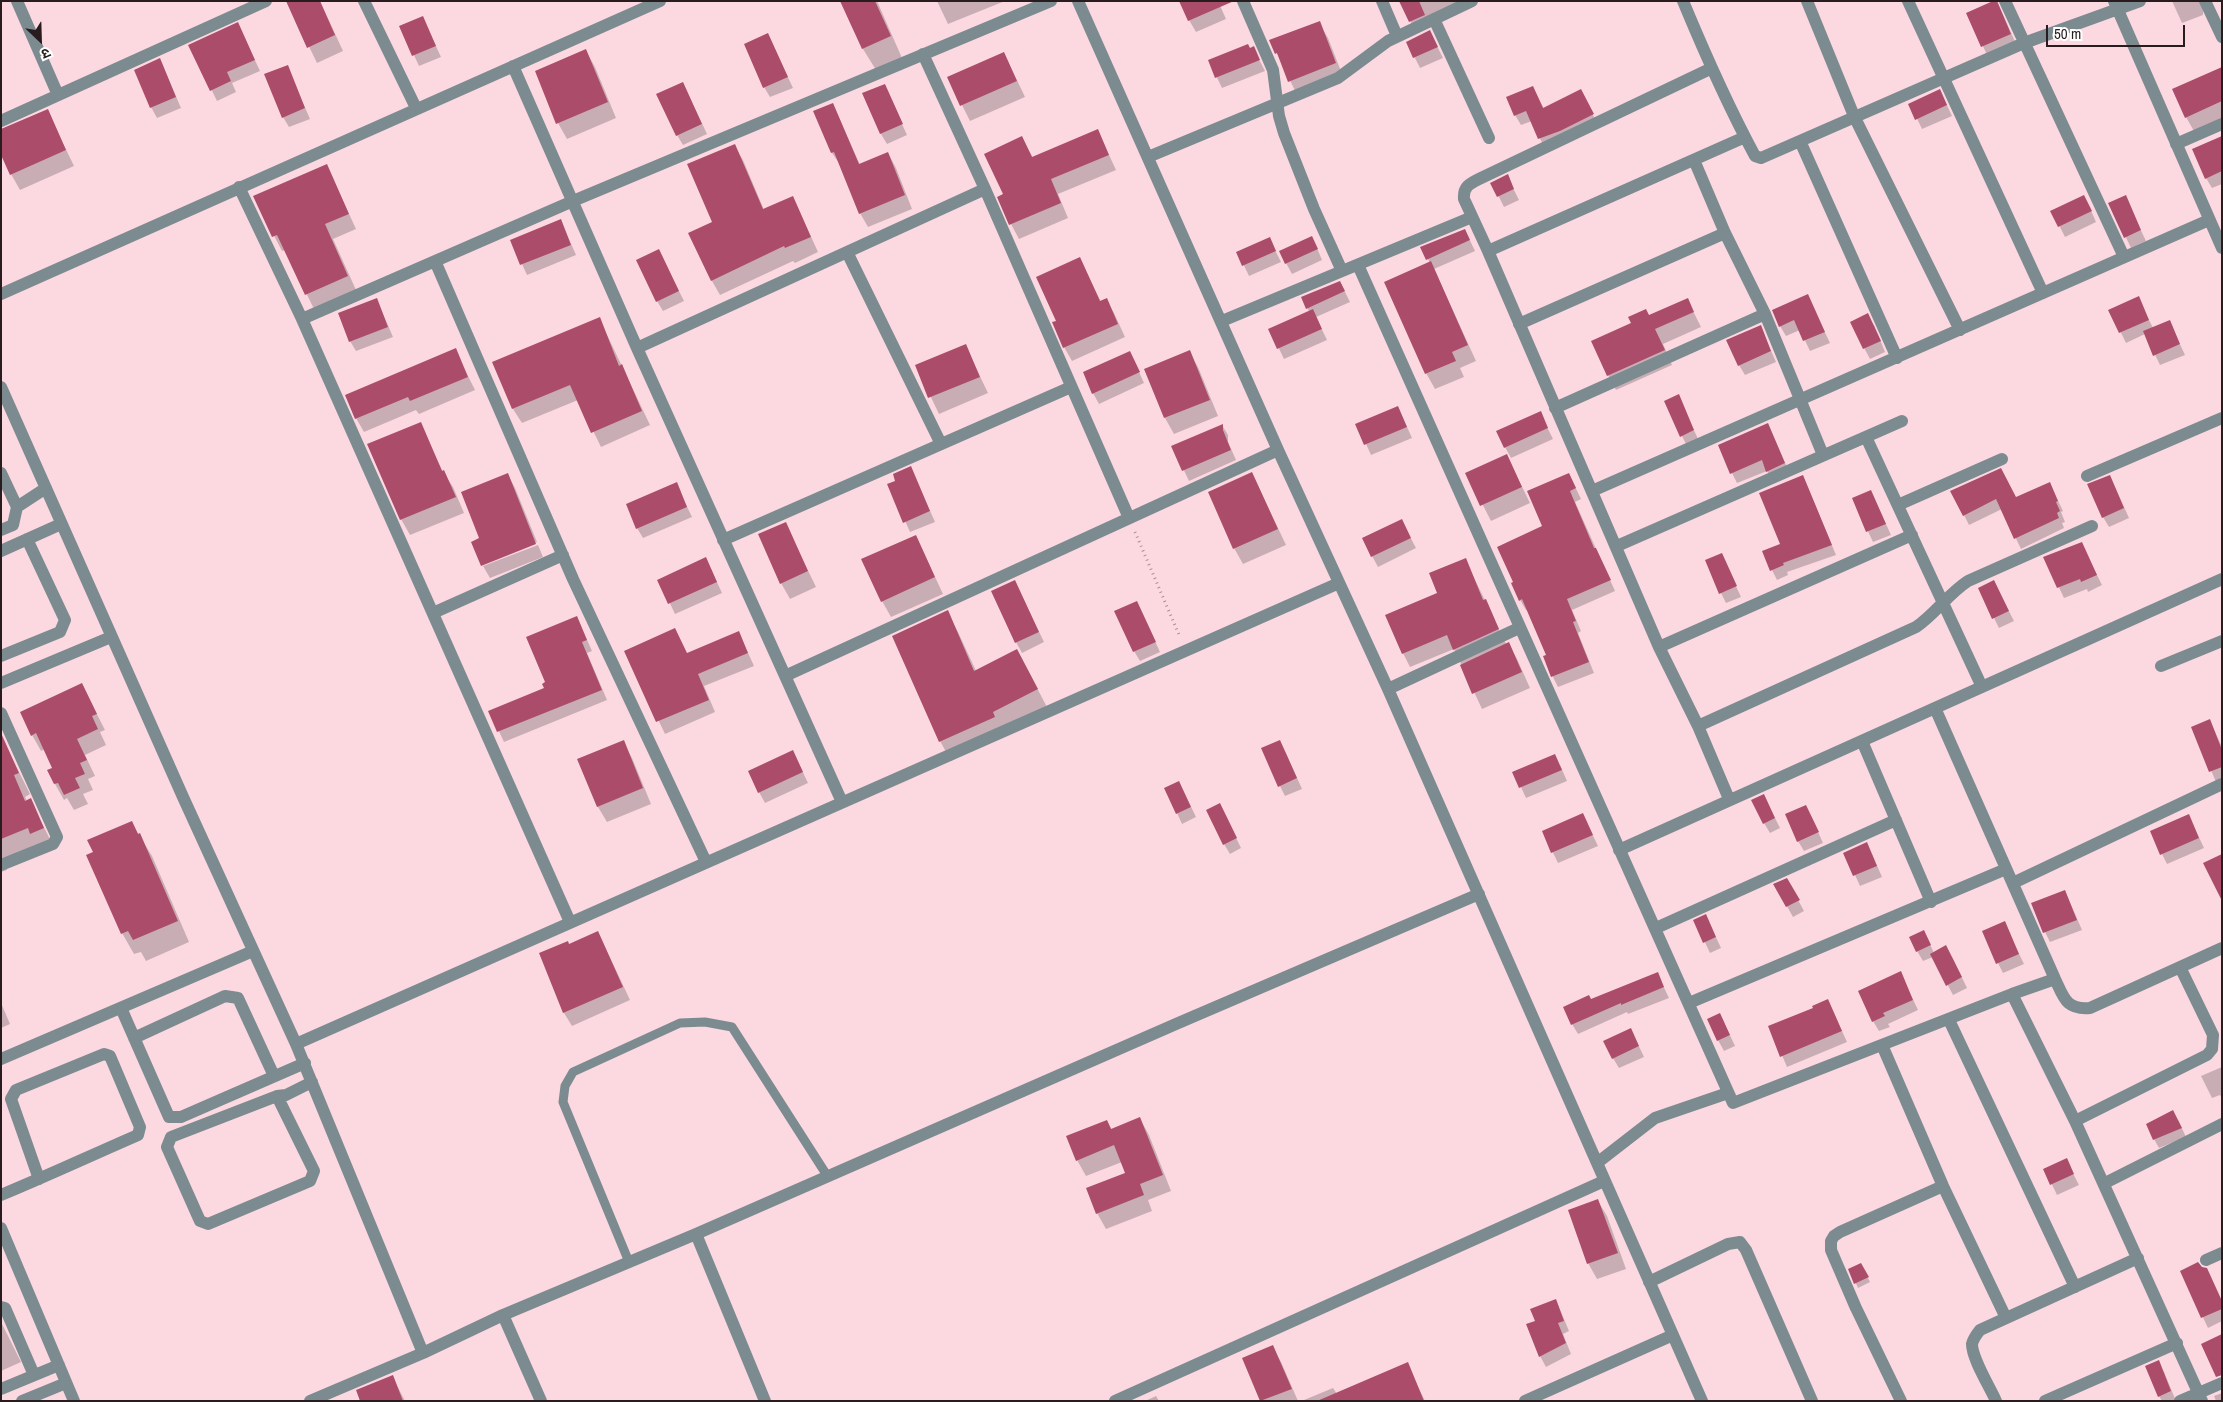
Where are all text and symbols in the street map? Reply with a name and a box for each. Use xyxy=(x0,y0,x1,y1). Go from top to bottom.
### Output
north arrow xyxy=(15,15,65,65)
scale bar xyxy=(2048,15,2187,47)
text: 50 m xyxy=(2054,23,2081,44)
text: उ xyxy=(39,44,54,64)

